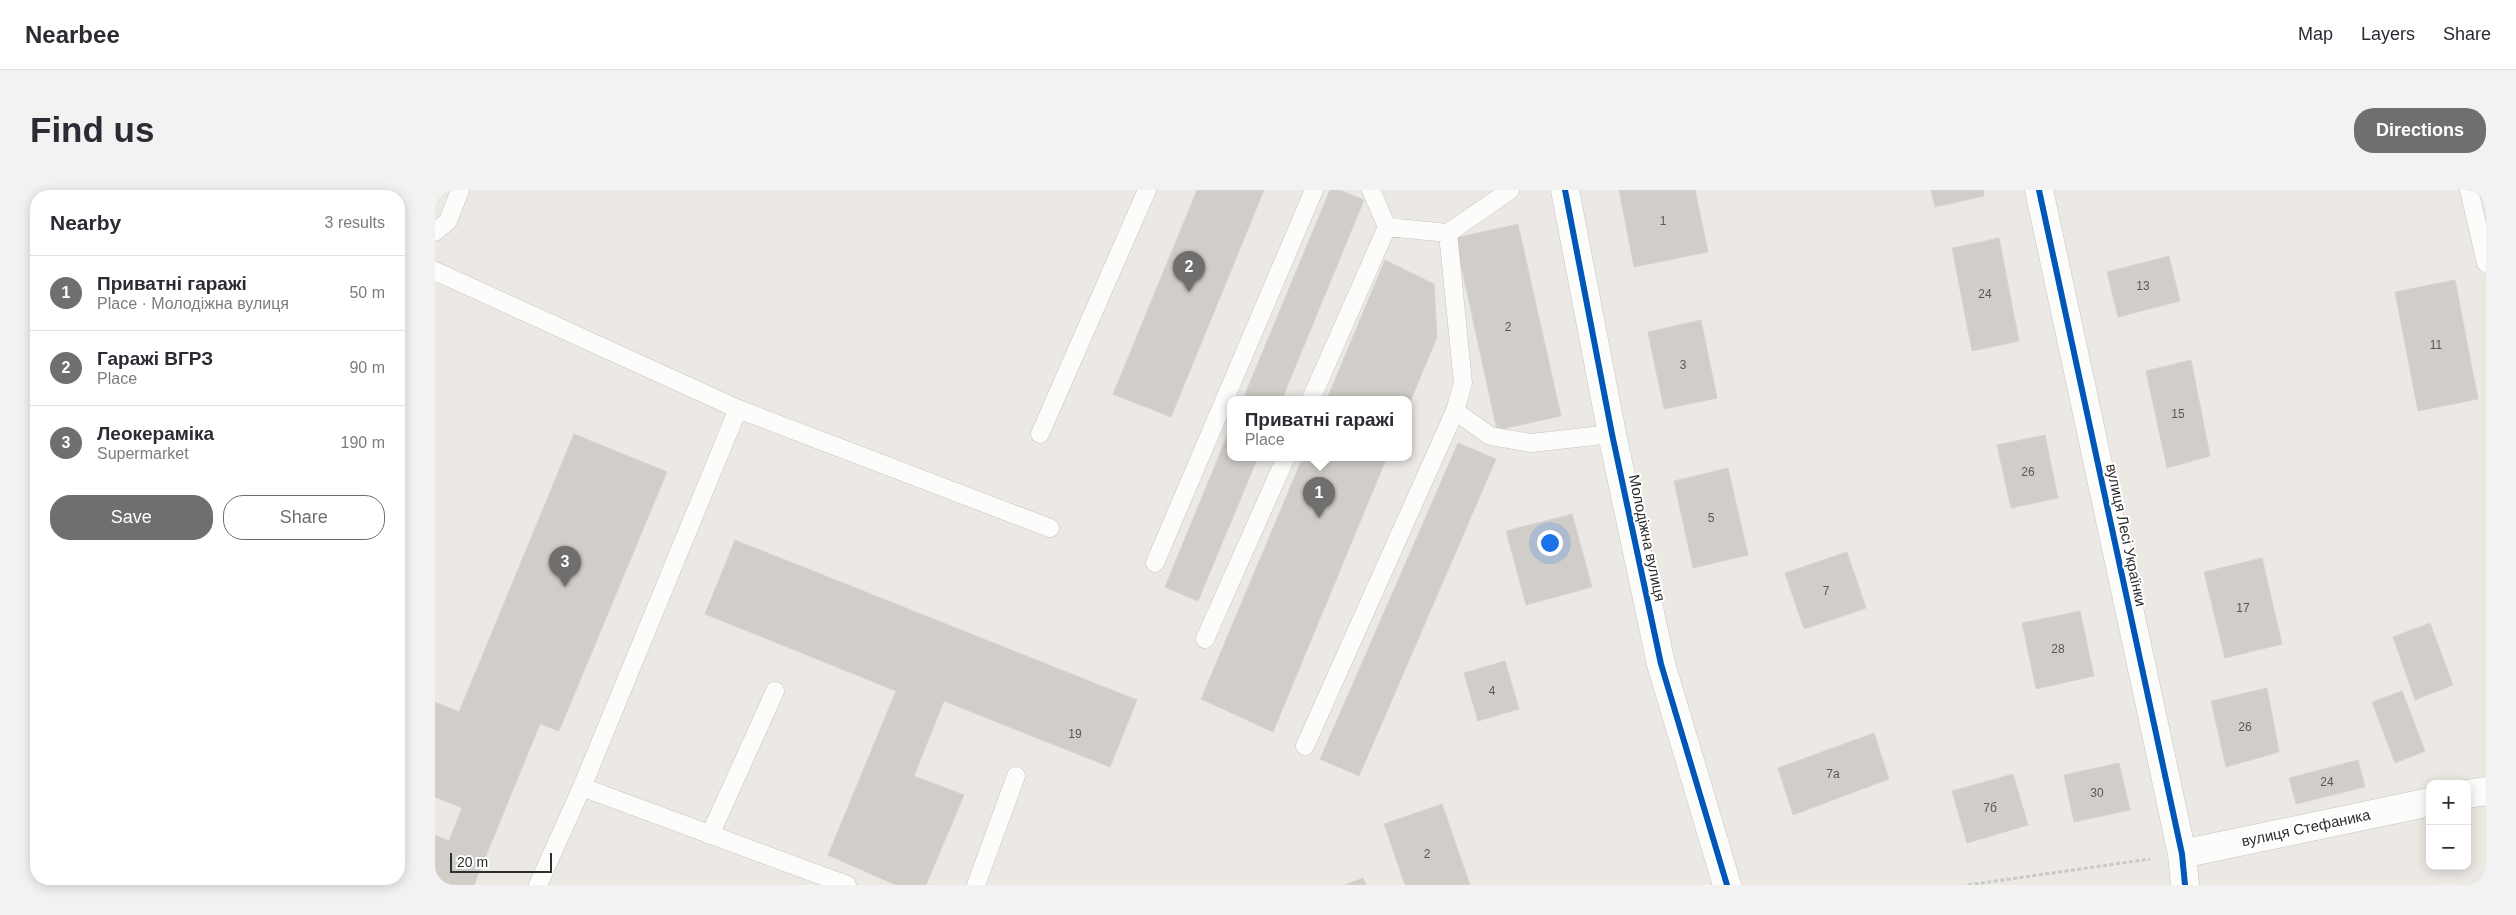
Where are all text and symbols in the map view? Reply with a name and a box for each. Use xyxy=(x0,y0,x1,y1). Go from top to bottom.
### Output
text: Nearbee xyxy=(25,21,120,48)
text: Map xyxy=(2298,24,2333,44)
text: Layers xyxy=(2361,24,2415,44)
text: Share xyxy=(2443,24,2491,44)
button: Directions xyxy=(2354,108,2486,153)
text: Find us xyxy=(30,110,154,149)
text: Nearby xyxy=(50,211,121,234)
text: 3 results xyxy=(325,214,385,231)
house number: 1 xyxy=(1660,214,1667,228)
pin: 2 xyxy=(1173,251,1205,292)
text: Приватні гаражі xyxy=(97,273,247,294)
house number: 13 xyxy=(2136,279,2150,293)
text: 1 xyxy=(62,284,70,301)
text: 50 m xyxy=(349,284,385,301)
house number: 24 xyxy=(1978,287,1992,301)
text: Place · Молодіжна вулиця xyxy=(97,295,289,312)
house number: 2 xyxy=(1505,320,1512,334)
house number: 11 xyxy=(2430,338,2443,352)
text: Гаражі ВГРЗ xyxy=(97,348,213,369)
house number: 3 xyxy=(1680,358,1687,372)
text: 2 xyxy=(62,359,70,376)
text: 90 m xyxy=(349,359,385,376)
text: Place xyxy=(97,370,137,387)
popup xyxy=(1227,396,1412,461)
house number: 15 xyxy=(2171,407,2185,421)
text: Приватні гаражі xyxy=(1245,409,1394,430)
text: Леокераміка xyxy=(97,423,214,444)
text: Place xyxy=(1245,431,1285,448)
text: 3 xyxy=(62,434,70,451)
text: 190 m xyxy=(341,434,385,451)
text: Supermarket xyxy=(97,445,189,462)
street label: вулиця Лесі Українки xyxy=(2103,462,2150,608)
house number: 26 xyxy=(2021,465,2035,479)
street label: Молодіжна вулиця xyxy=(1626,473,1669,603)
pin: 1 xyxy=(1303,477,1335,518)
button: Save xyxy=(50,495,213,540)
button: Share xyxy=(223,495,385,540)
house number: 5 xyxy=(1708,511,1715,525)
your location xyxy=(1537,530,1563,556)
pin: 3 xyxy=(549,546,581,587)
house number: 7 xyxy=(1823,584,1830,598)
house number: 17 xyxy=(2236,601,2250,615)
house number: 28 xyxy=(2051,642,2065,656)
house number: 4 xyxy=(1489,684,1496,698)
house number: 26 xyxy=(2238,720,2252,734)
house number: 19 xyxy=(1068,727,1082,741)
house number: 7а xyxy=(1826,767,1840,781)
house number: 24 xyxy=(2320,775,2334,789)
map controls xyxy=(2426,780,2471,870)
button: + xyxy=(2426,780,2471,825)
house number: 30 xyxy=(2090,786,2104,800)
house number: 7б xyxy=(1983,801,1997,815)
street label: вулиця Стефаника xyxy=(2240,805,2373,849)
button: − xyxy=(2426,825,2471,870)
house number: 2 xyxy=(1424,847,1431,861)
scale bar xyxy=(450,850,553,873)
text: 20 m xyxy=(457,854,488,870)

